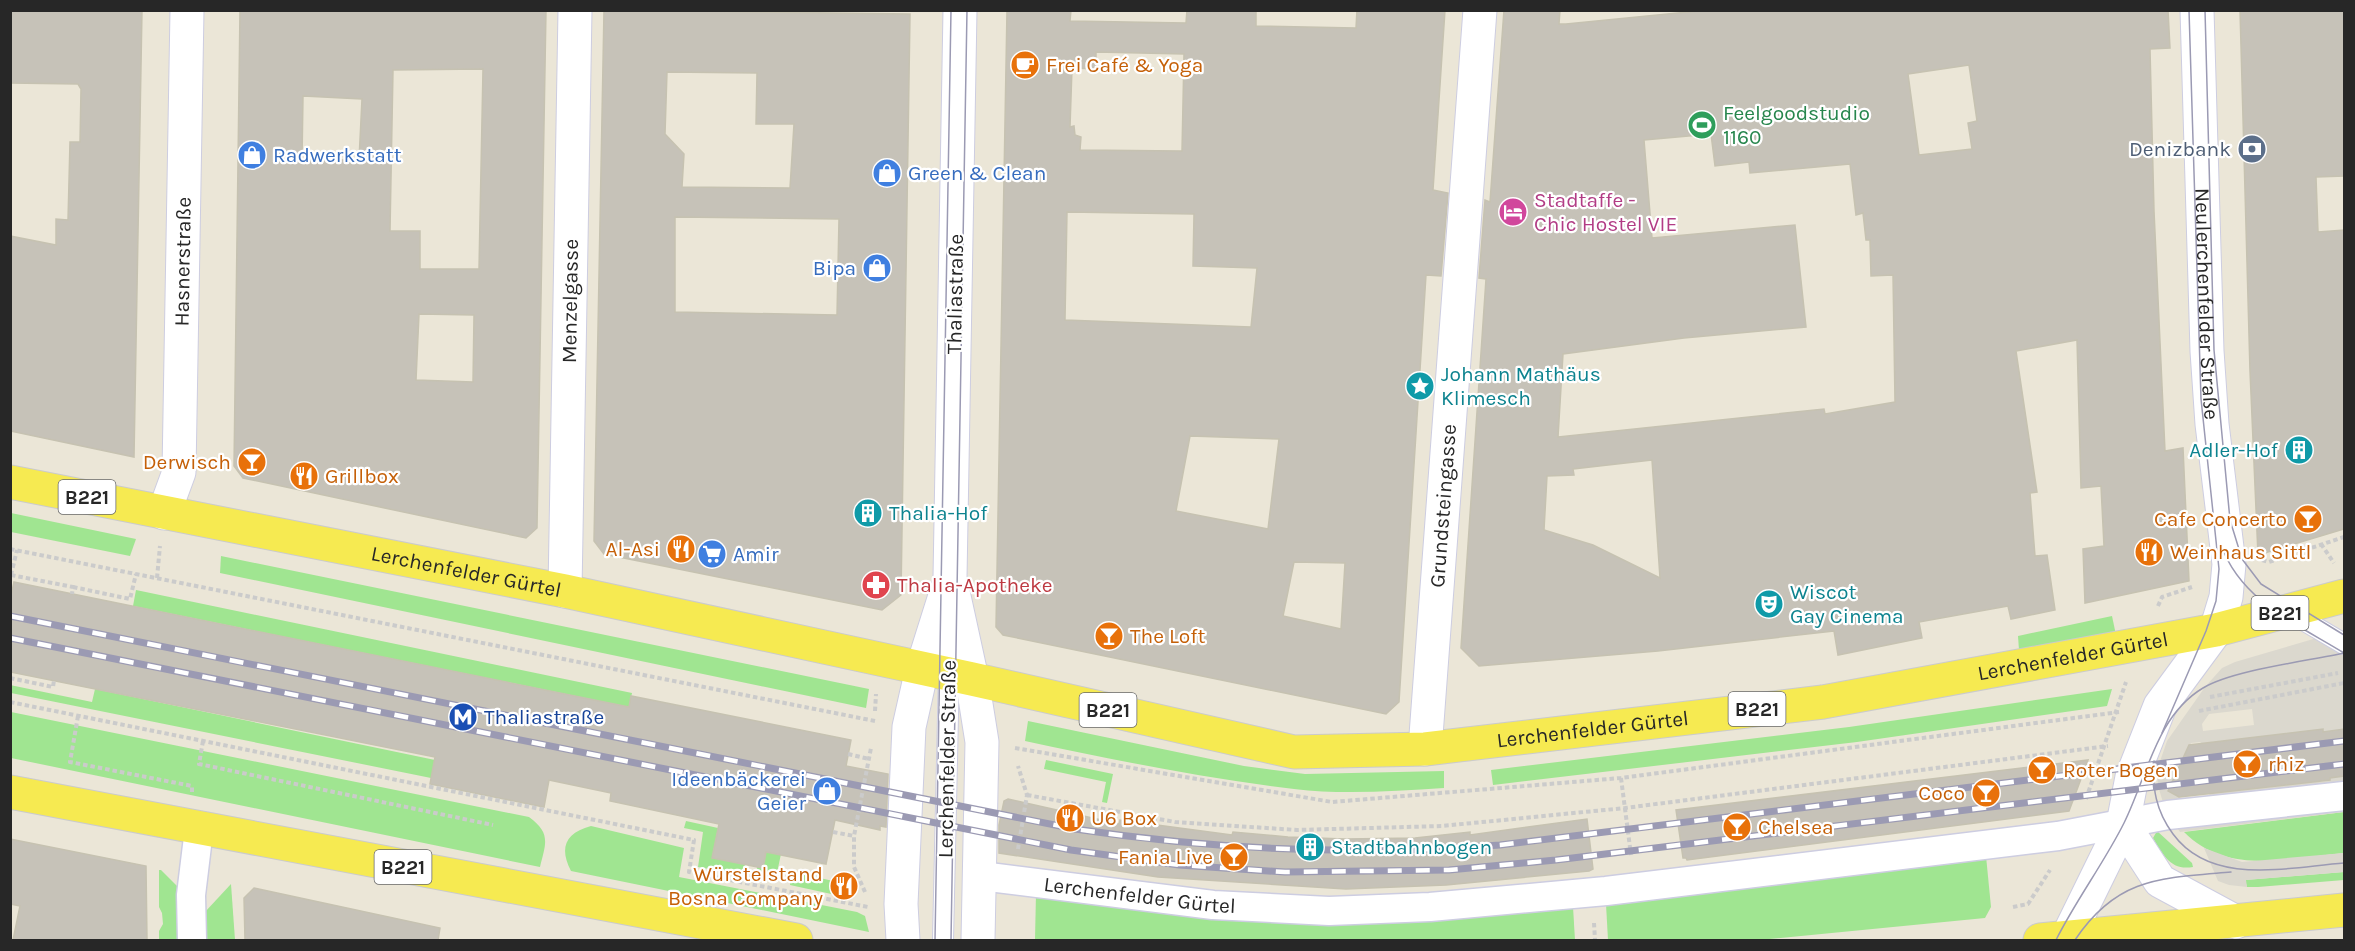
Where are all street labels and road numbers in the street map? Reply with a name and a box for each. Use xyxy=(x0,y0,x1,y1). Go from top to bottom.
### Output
street label: Neulerchenfelder Straße xyxy=(2190,187,2224,421)
street label: Hasnerstraße xyxy=(170,197,196,327)
street label: Thaliastraße xyxy=(942,234,968,354)
street label: Menzelgasse xyxy=(557,239,583,363)
street label: Grundsteingasse xyxy=(1425,423,1461,588)
road number: B221 xyxy=(58,480,116,514)
street label: Lerchenfelder Gürtel xyxy=(369,541,563,602)
road number: B221 xyxy=(2252,596,2308,630)
street label: Lerchenfelder Gürtel xyxy=(1976,627,2170,685)
street label: Lerchenfelder Straße xyxy=(933,660,961,858)
road number: B221 xyxy=(1728,692,1786,726)
road number: B221 xyxy=(1080,693,1136,727)
street label: Lerchenfelder Gürtel xyxy=(1495,706,1690,752)
road number: B221 xyxy=(374,850,432,884)
street label: Lerchenfelder Gürtel xyxy=(1042,872,1236,918)

